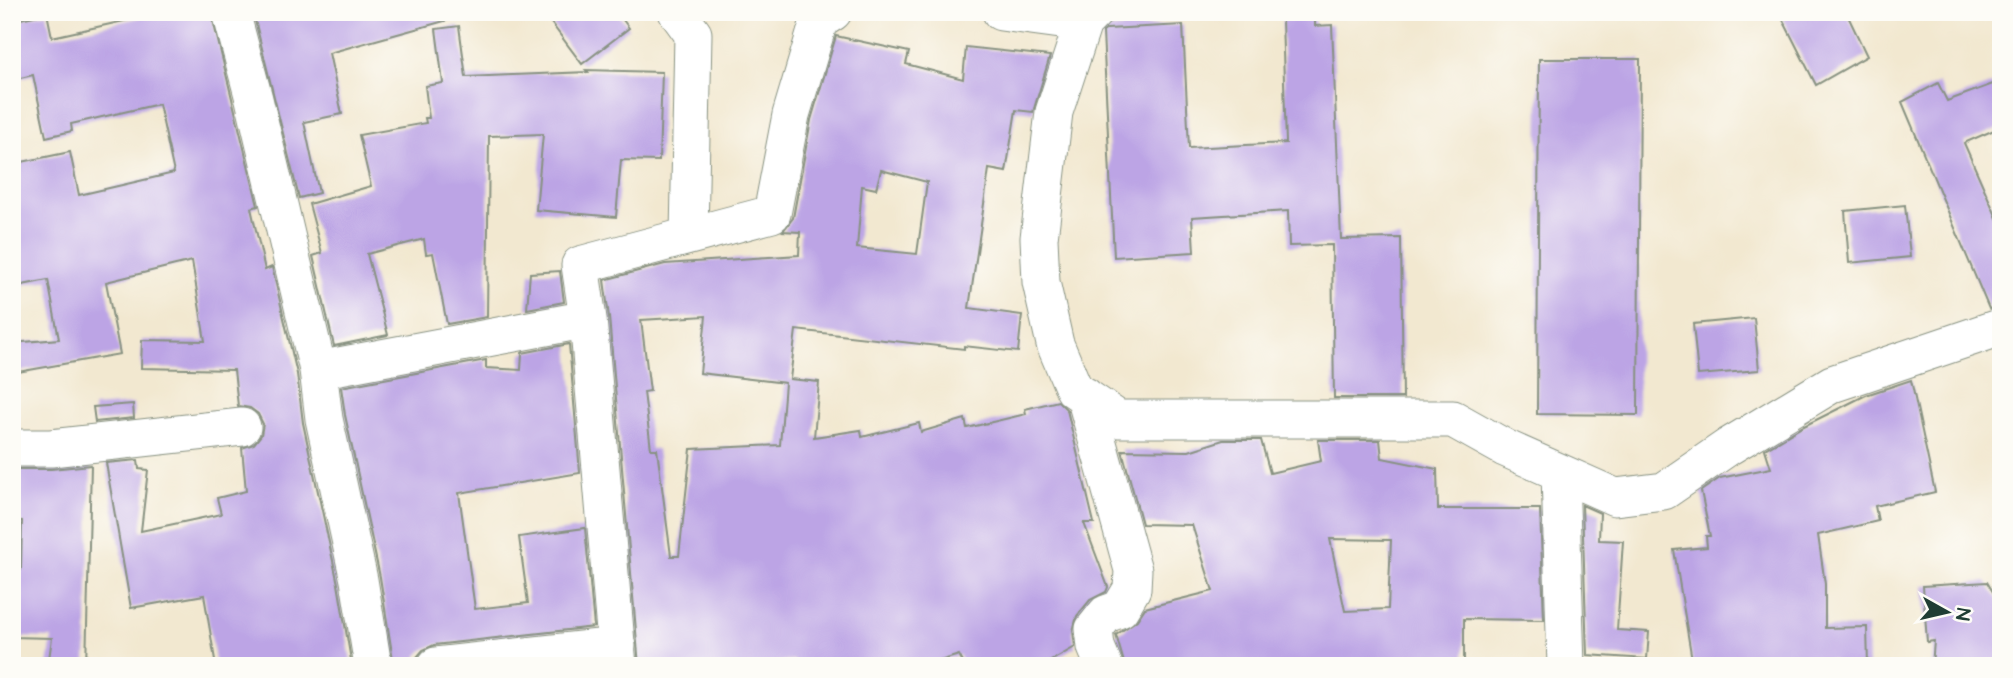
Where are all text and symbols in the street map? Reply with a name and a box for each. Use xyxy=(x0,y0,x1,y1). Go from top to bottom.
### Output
north arrow xyxy=(1912,576,1982,646)
text: N xyxy=(1948,606,1977,622)

